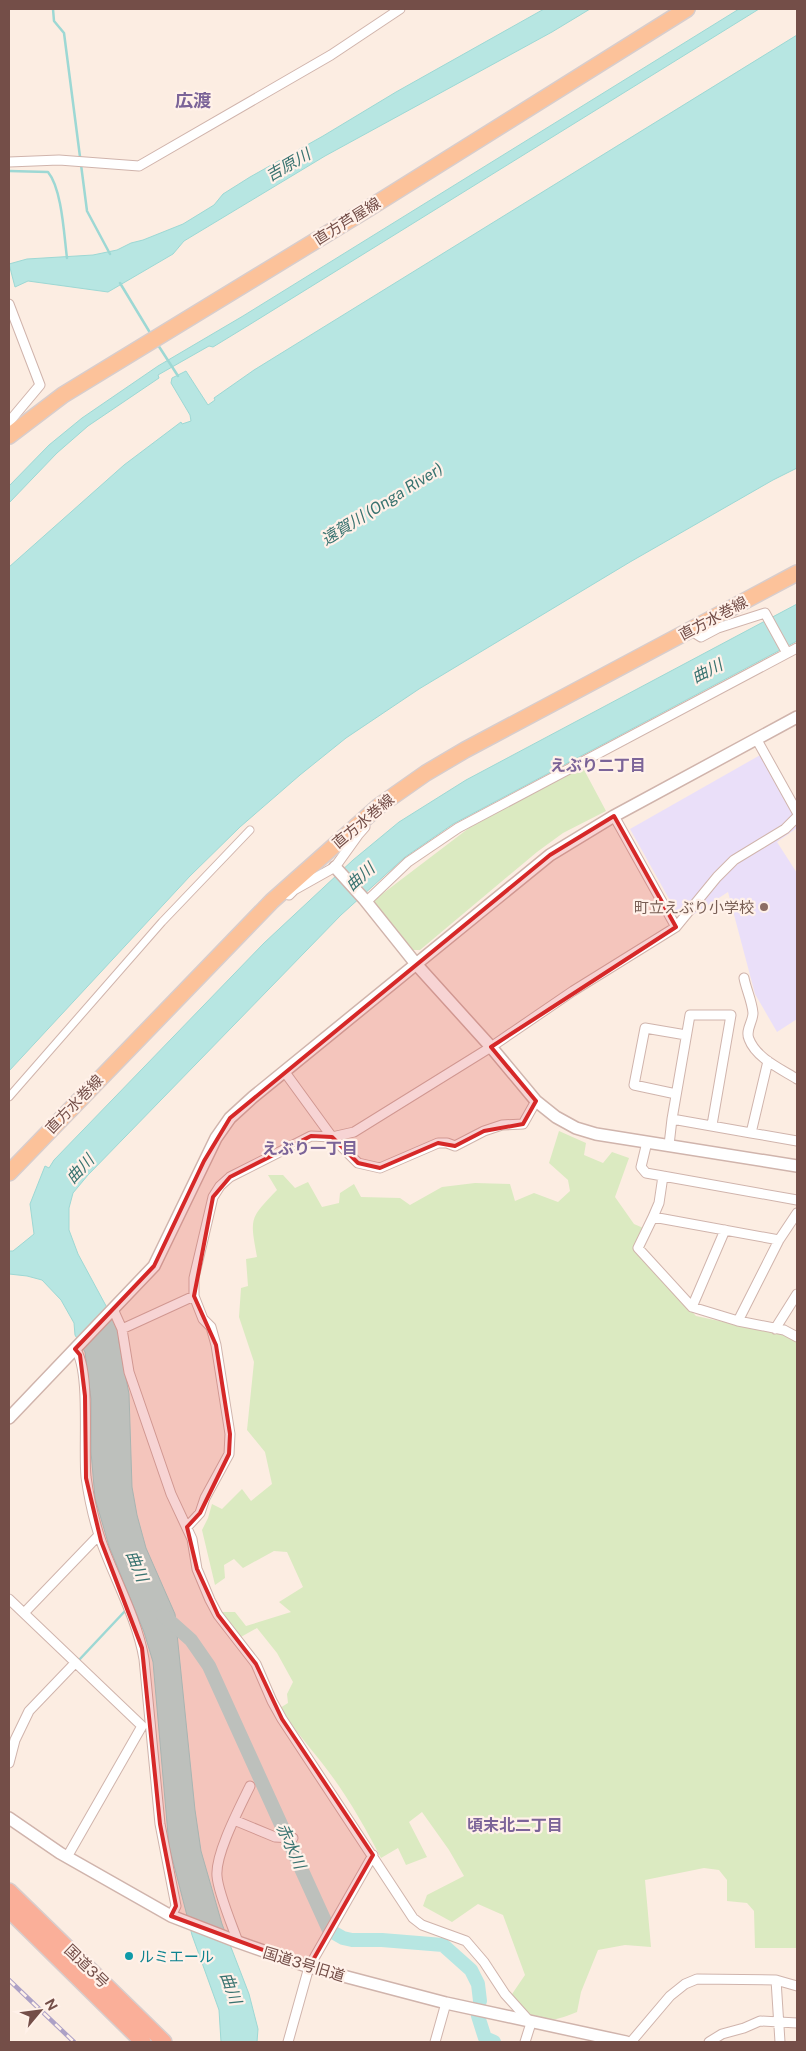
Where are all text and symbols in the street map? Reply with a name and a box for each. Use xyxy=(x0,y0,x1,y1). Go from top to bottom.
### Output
district label: 広渡 xyxy=(175,90,211,111)
water label: 吉原川 xyxy=(262,144,315,185)
street label: 直方芦屋線 xyxy=(311,194,383,248)
water label: 遠賀川 (Onga River) xyxy=(318,459,446,549)
street label: 直方水巻線 xyxy=(676,593,750,643)
water label: 曲川 xyxy=(688,654,727,687)
district label: えぶり二丁目 xyxy=(550,756,646,775)
street label: 直方水巻線 xyxy=(329,790,397,852)
water label: 曲川 xyxy=(342,858,380,895)
place label: 町立えぶり小学校 xyxy=(634,899,754,916)
marker: 町立えぶり小学校 xyxy=(758,901,770,913)
street label: 直方水巻線 xyxy=(42,1071,106,1137)
district label: えぶり一丁目 xyxy=(262,1139,358,1158)
water label: 曲川 xyxy=(62,1149,99,1187)
water label: 曲川 xyxy=(122,1548,153,1586)
district label: 頃末北二丁目 xyxy=(467,1816,563,1835)
water label: 赤水川 xyxy=(273,1820,310,1874)
street label: 国道3号 xyxy=(62,1941,112,1991)
street label: 国道3号旧道 xyxy=(261,1944,347,1984)
place label: ルミエール xyxy=(139,1948,214,1965)
marker: ルミエール xyxy=(123,1950,135,1962)
water label: 曲川 xyxy=(217,1970,246,2008)
north arrow xyxy=(15,1986,65,2036)
text: N xyxy=(42,1996,61,2013)

